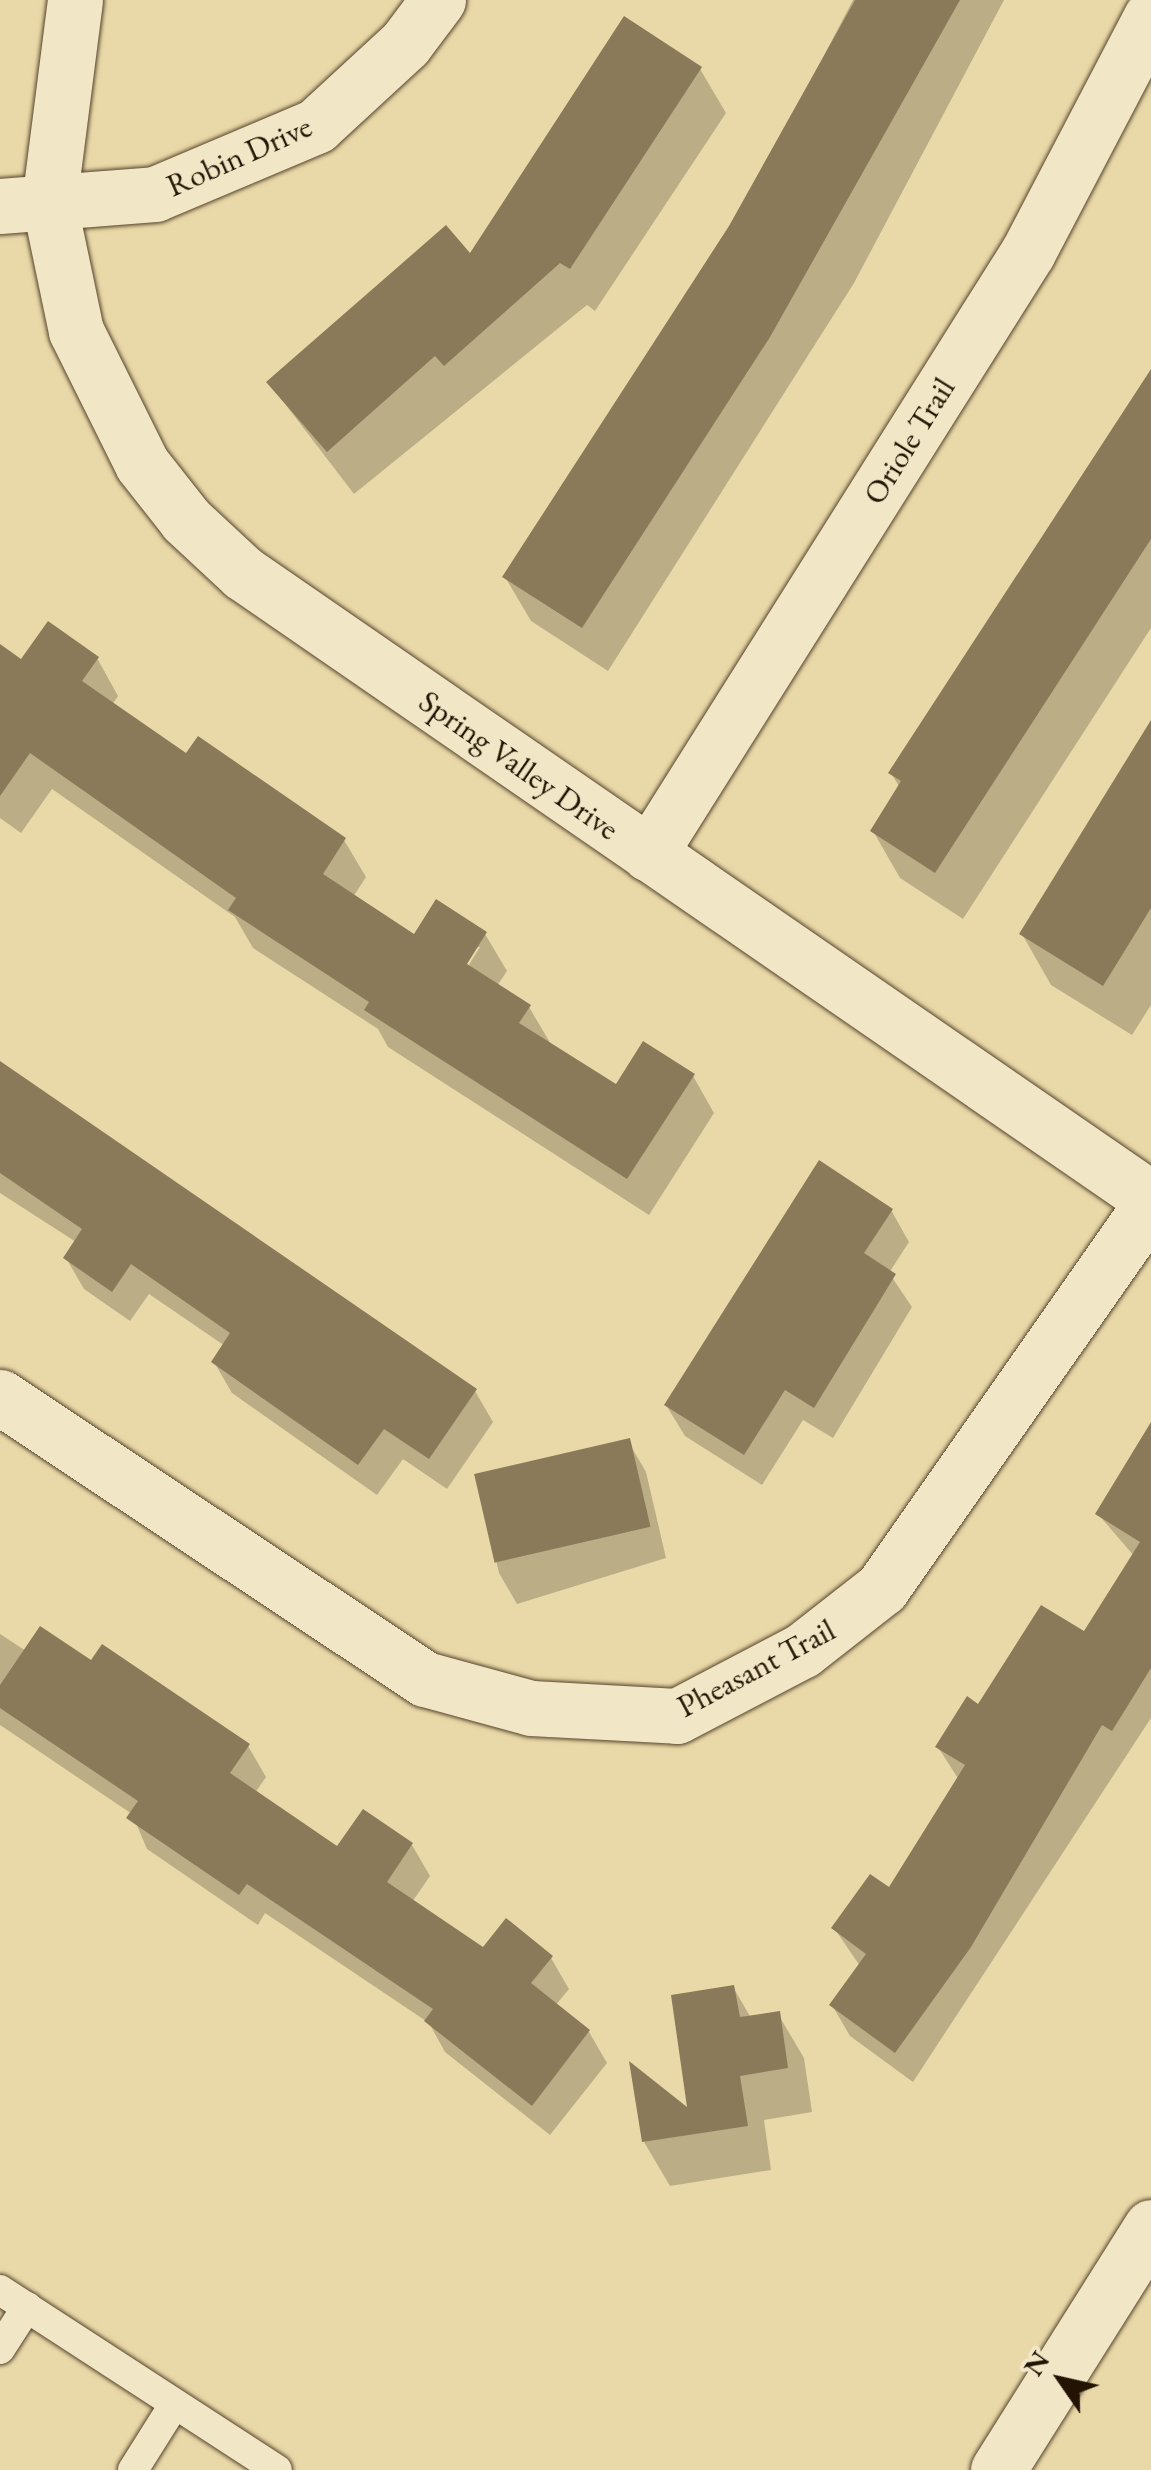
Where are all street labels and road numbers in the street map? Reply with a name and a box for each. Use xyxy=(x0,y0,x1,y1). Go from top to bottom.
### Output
street label: Robin Drive xyxy=(161,107,317,205)
street label: Oriole Trail xyxy=(855,371,963,511)
street label: Spring Valley Drive xyxy=(412,682,626,848)
street label: Pheasant Trail xyxy=(671,1610,841,1726)

